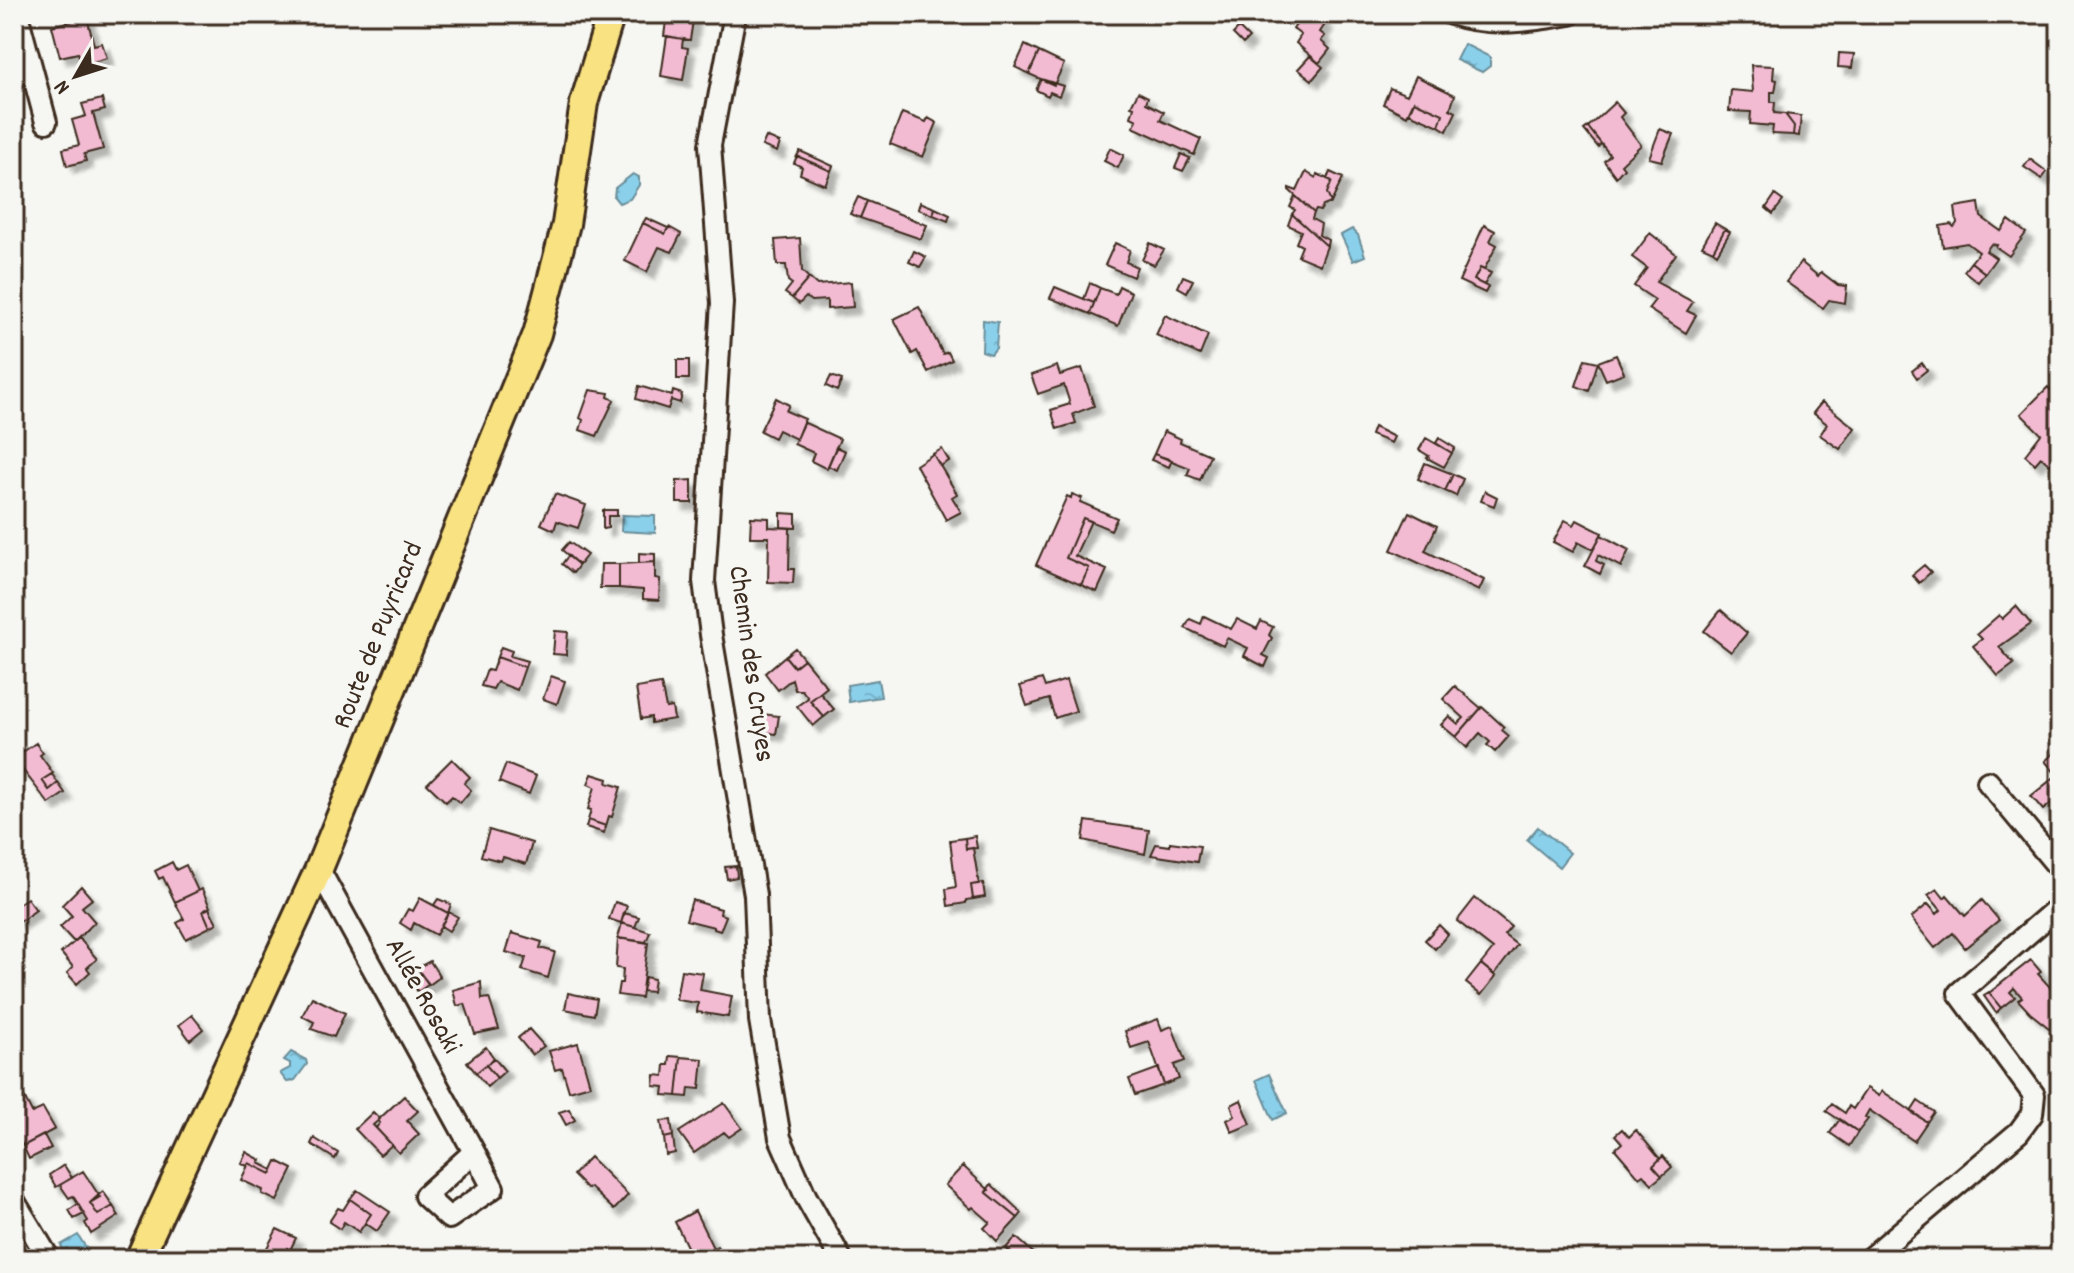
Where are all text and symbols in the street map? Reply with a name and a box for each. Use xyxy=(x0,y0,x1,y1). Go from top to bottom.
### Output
north arrow xyxy=(36,36,116,116)
text: N xyxy=(48,72,79,100)
street label: Route de Puyricard xyxy=(324,536,436,736)
street label: Chemin des Cruyes xyxy=(715,563,783,765)
street label: Allée Rosaki xyxy=(373,932,469,1062)

